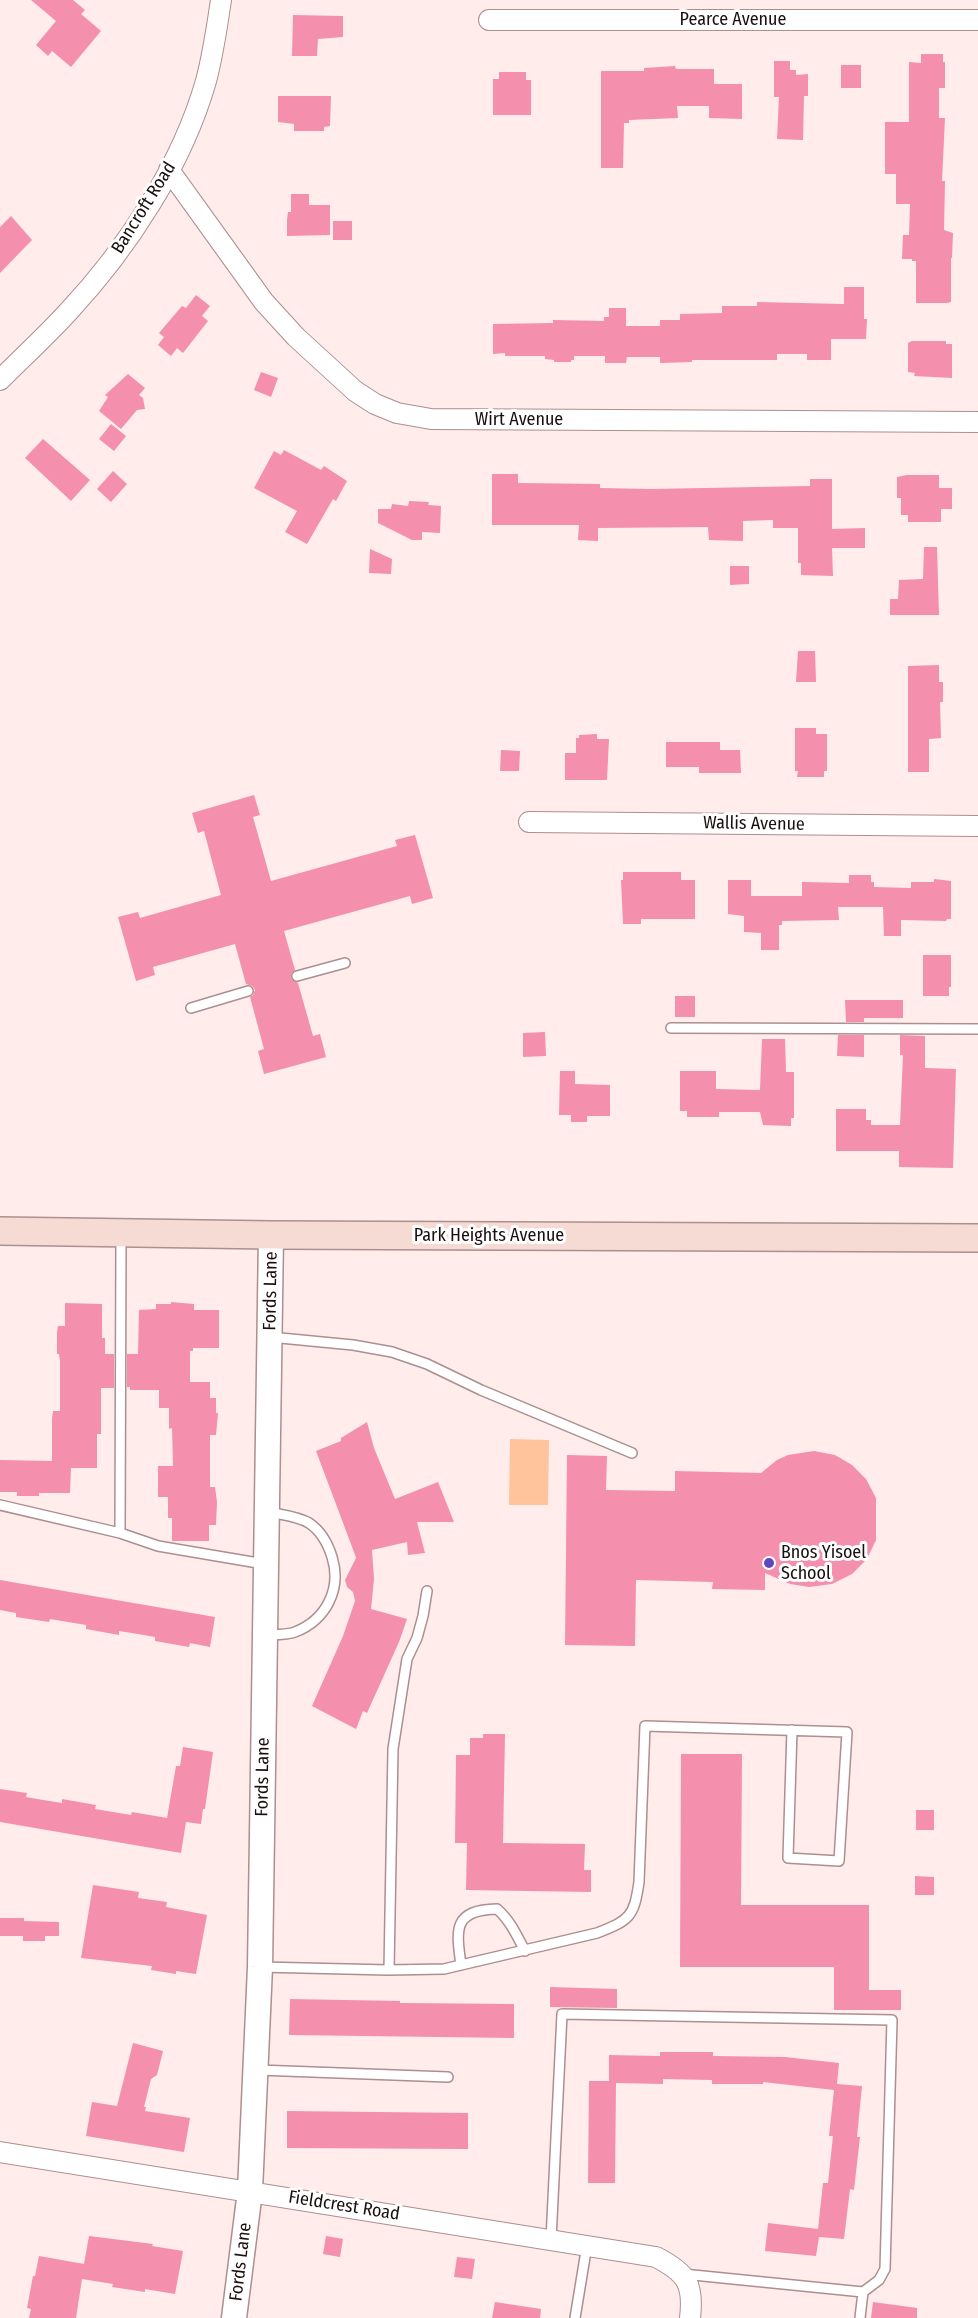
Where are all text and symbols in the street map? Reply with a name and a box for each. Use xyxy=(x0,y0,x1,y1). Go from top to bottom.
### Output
street label: Pearce Avenue xyxy=(680,9,786,31)
street label: Bancroft Road xyxy=(107,158,181,258)
street label: Wirt Avenue xyxy=(475,409,563,431)
street label: Wallis Avenue xyxy=(703,812,805,836)
street label: Park Heights Avenue xyxy=(414,1225,564,1247)
street label: Fords Lane xyxy=(260,1251,282,1331)
place label: Bnos Yisoel School xyxy=(781,1542,866,1584)
marker: Bnos Yisoel School xyxy=(762,1556,776,1570)
street label: Fords Lane xyxy=(252,1737,274,1817)
street label: Fieldcrest Road xyxy=(287,2187,401,2225)
street label: Fords Lane xyxy=(225,2221,257,2303)

